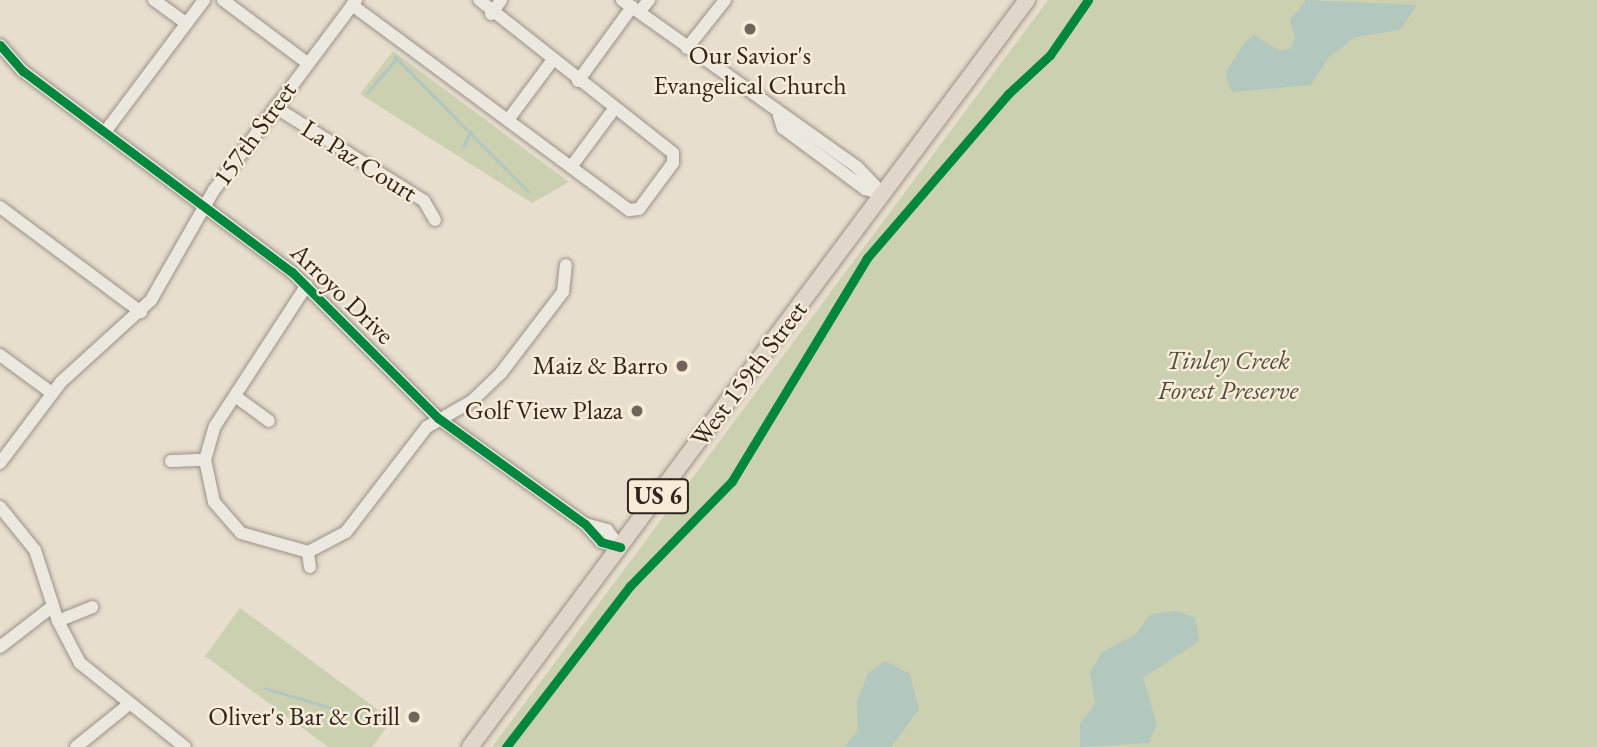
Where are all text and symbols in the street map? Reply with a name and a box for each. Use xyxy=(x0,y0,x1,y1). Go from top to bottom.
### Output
marker: Our Savior's Evangelical Church xyxy=(742,21,758,37)
place label: Our Savior's Evangelical Church xyxy=(653,40,847,102)
street label: 157th Street xyxy=(207,76,303,192)
street label: La Paz Court xyxy=(295,113,423,209)
street label: Arroyo Drive xyxy=(284,237,400,351)
street label: West 159th Street xyxy=(684,295,814,453)
park label: Tinley Creek Forest Preserve xyxy=(1158,345,1298,406)
place label: Maiz & Barro xyxy=(533,350,668,382)
marker: Maiz & Barro xyxy=(674,358,690,374)
place label: Golf View Plaza xyxy=(465,395,623,427)
marker: Golf View Plaza xyxy=(629,403,645,419)
road number: US 6 xyxy=(626,476,690,516)
place label: Oliver's Bar & Grill xyxy=(208,701,400,733)
marker: Oliver's Bar & Grill xyxy=(406,709,422,725)

